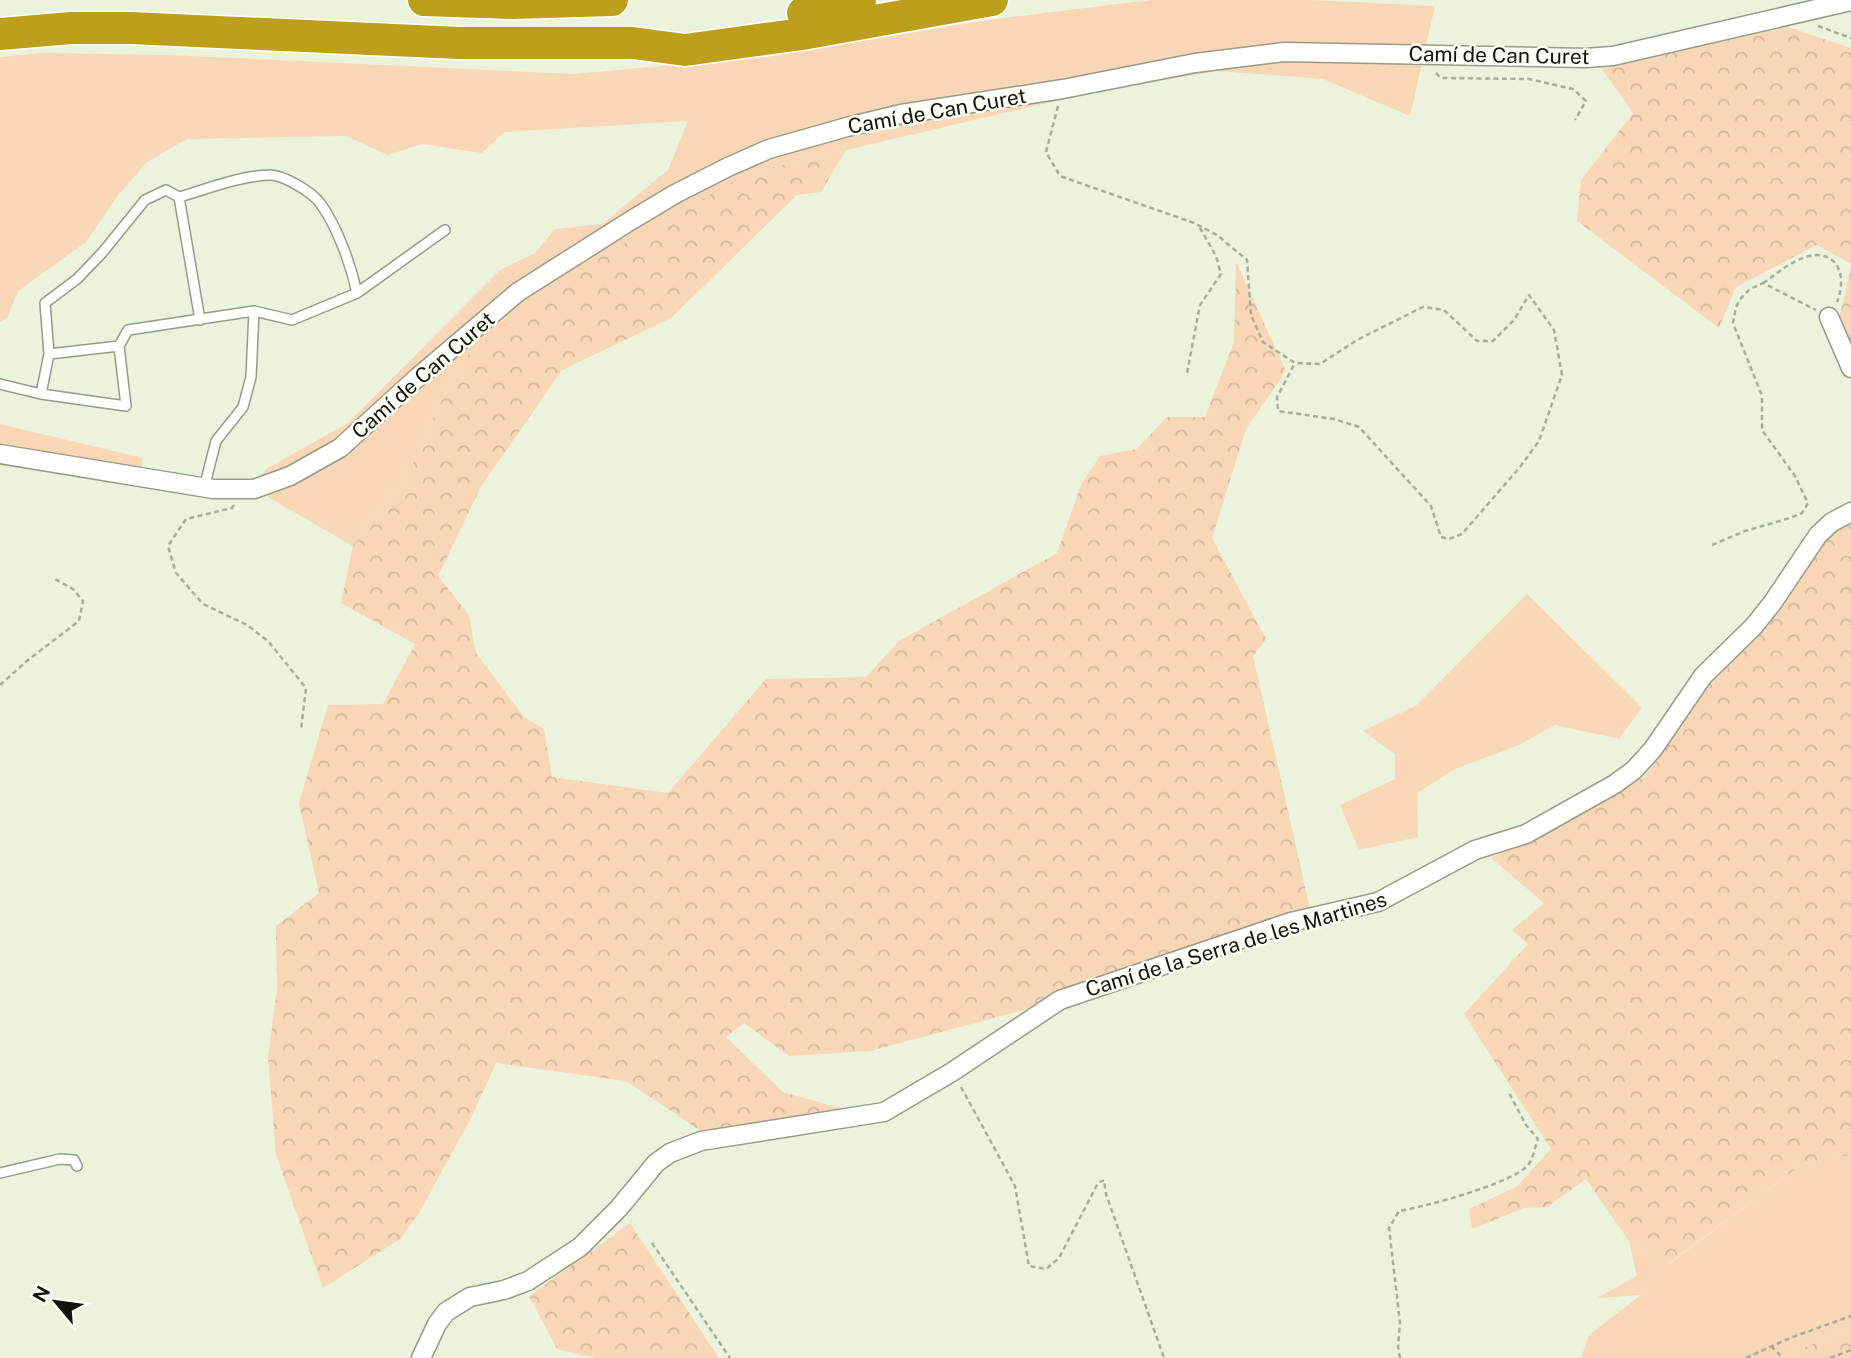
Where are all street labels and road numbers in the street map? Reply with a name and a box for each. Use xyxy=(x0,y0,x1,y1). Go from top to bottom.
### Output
street label: Camí de Can Curet xyxy=(1408,41,1590,69)
street label: Camí de Can Curet xyxy=(846,83,1028,139)
street label: Camí de Can Curet xyxy=(347,306,499,444)
street label: Camí de la Serra de les Martines xyxy=(1082,886,1390,1002)

